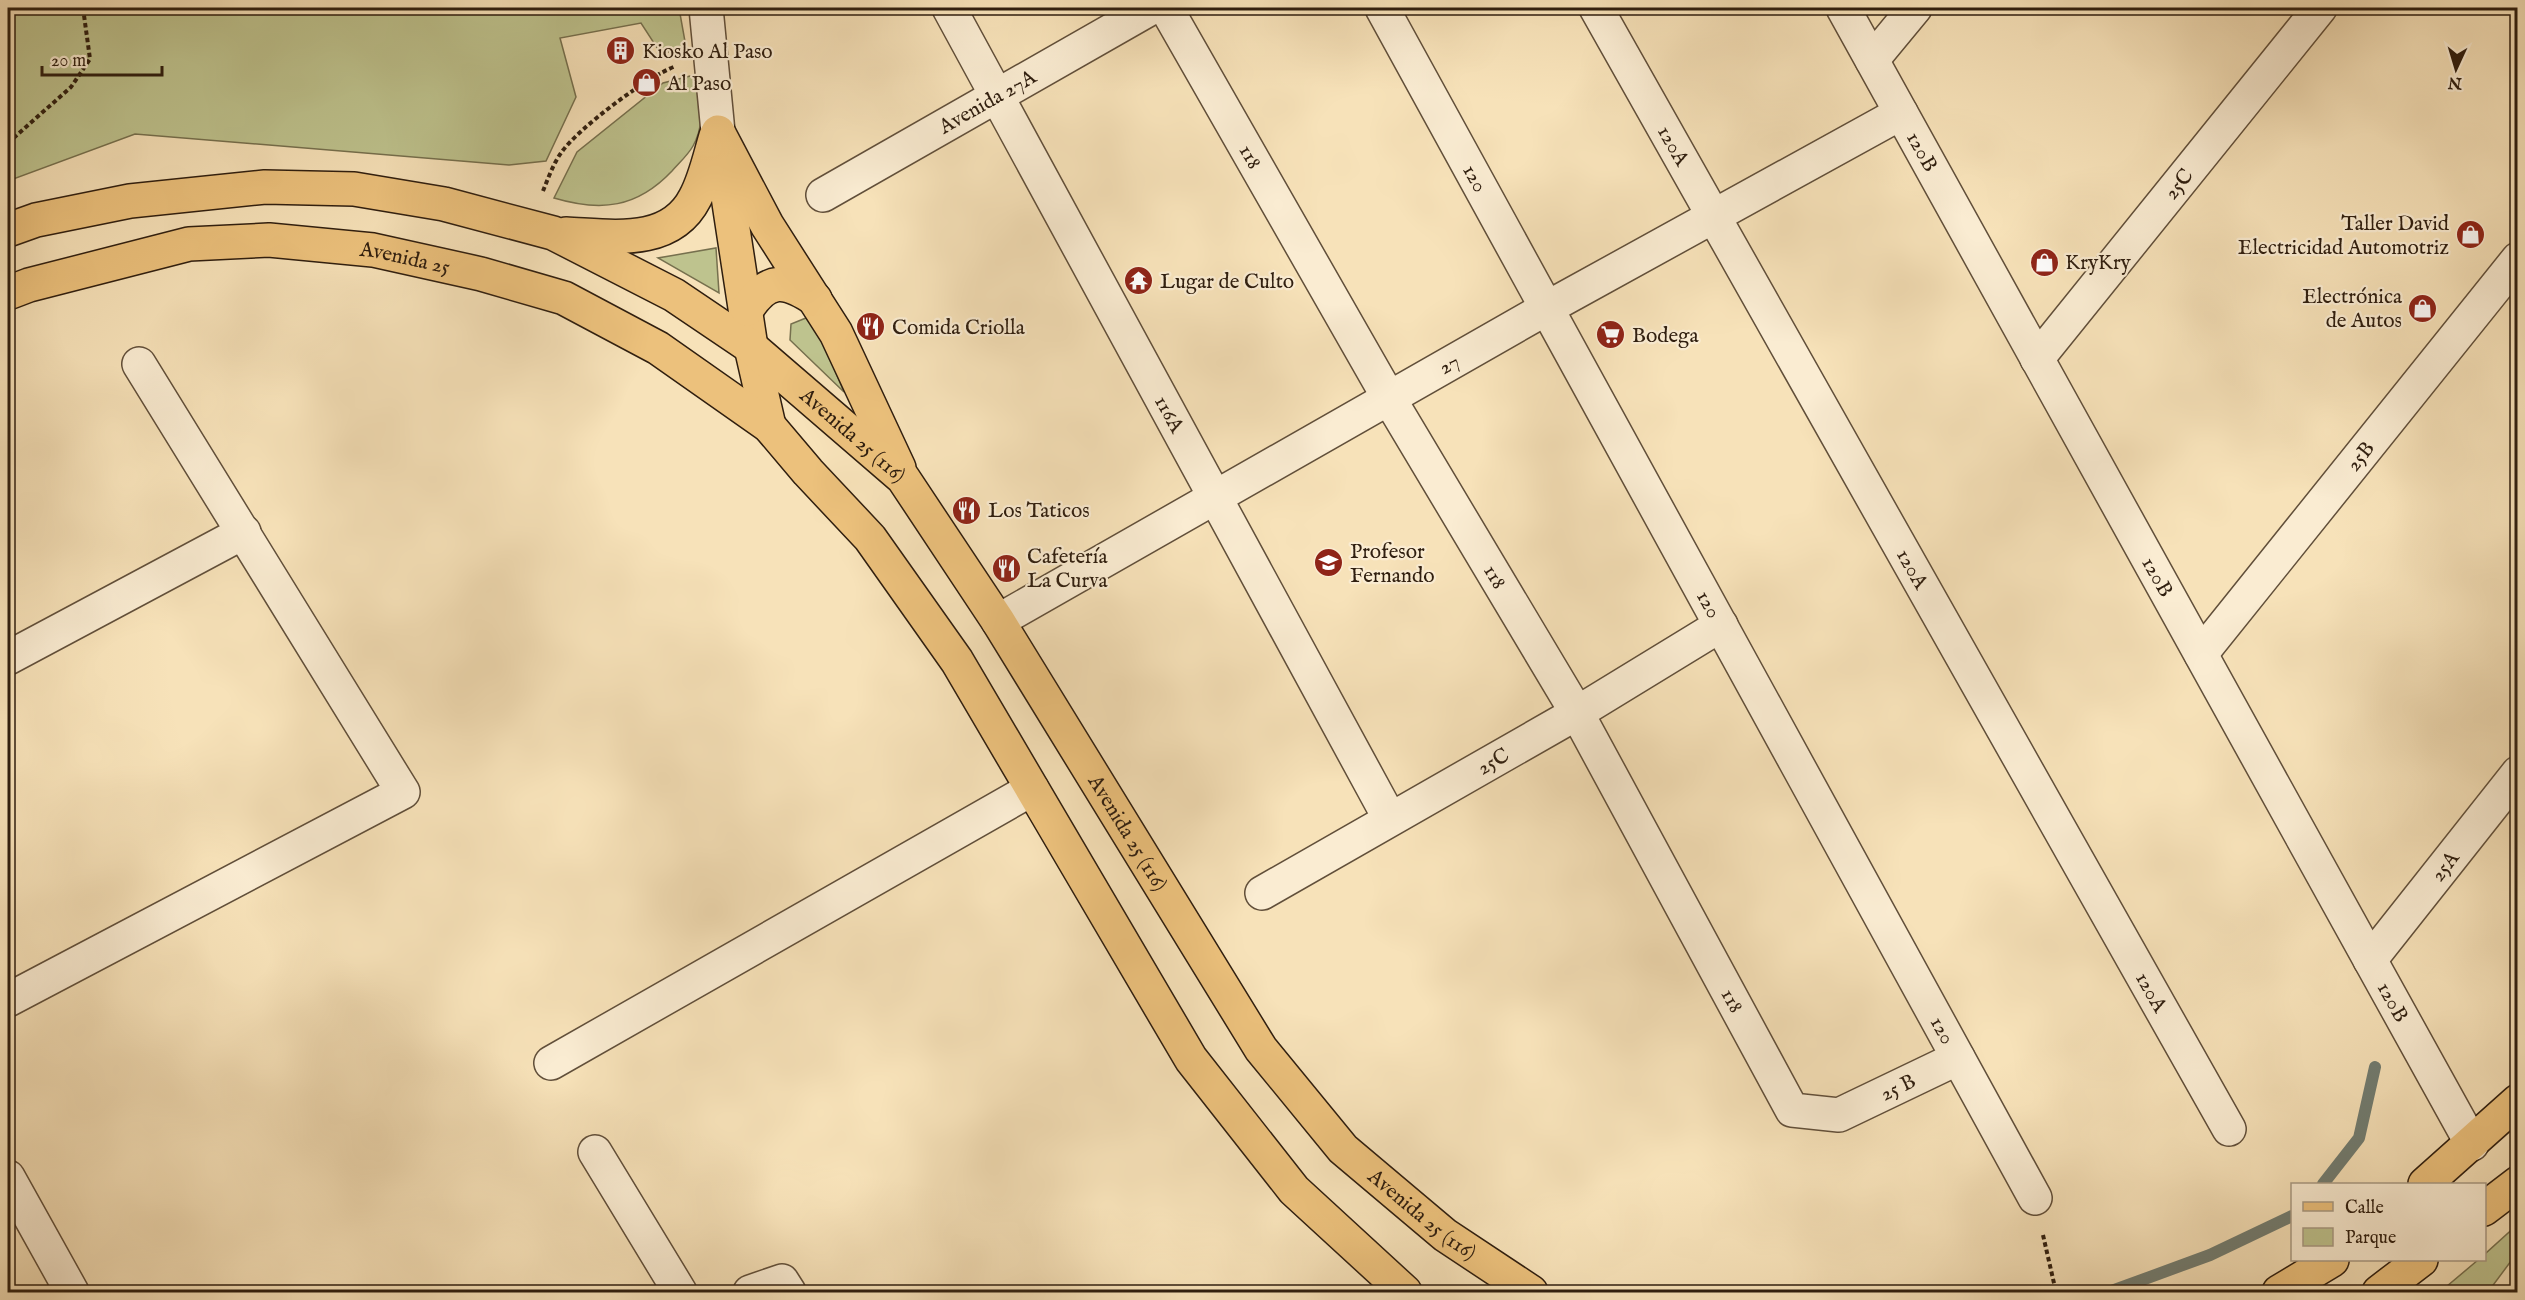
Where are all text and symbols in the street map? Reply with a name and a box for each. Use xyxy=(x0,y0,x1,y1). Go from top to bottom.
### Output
building icon: Kiosko Al Paso xyxy=(605,35,637,67)
scale bar xyxy=(42,39,162,77)
place label: Kiosko Al Paso xyxy=(642,39,773,66)
north arrow xyxy=(2426,39,2486,99)
text: 20 m xyxy=(51,50,86,73)
street label: Avenida 27A xyxy=(934,64,1042,142)
shop icon: Al Paso xyxy=(630,67,662,99)
place label: Al Paso xyxy=(666,71,731,98)
text: N xyxy=(2447,71,2464,92)
street label: 120A xyxy=(1650,121,1695,172)
street label: 120B xyxy=(1899,127,1943,177)
street label: 118 xyxy=(1232,140,1267,174)
street label: 120 xyxy=(1455,160,1493,198)
street label: 25C xyxy=(2159,164,2200,206)
place label: Taller David Electricidad Automotriz xyxy=(2238,211,2450,262)
shop icon: Taller David Electricidad Automotriz xyxy=(2454,219,2486,251)
street label: Avenida 25 xyxy=(358,237,453,282)
shop icon: KryKry xyxy=(2028,246,2060,278)
place label: KryKry xyxy=(2065,250,2132,277)
temple icon: Lugar de Culto xyxy=(1123,265,1155,297)
place label: Lugar de Culto xyxy=(1160,269,1294,296)
place label: Electrónica de Autos xyxy=(2302,284,2403,335)
shop icon: Electrónica de Autos xyxy=(2407,292,2439,324)
restaurant icon: Comida Criolla xyxy=(855,311,887,343)
place label: Comida Criolla xyxy=(892,315,1026,342)
supermarket icon: Bodega xyxy=(1595,319,1627,351)
place label: Bodega xyxy=(1632,323,1699,350)
street label: 27 xyxy=(1434,349,1465,382)
street label: Avenida 25 (116) xyxy=(793,382,911,489)
street label: 116A xyxy=(1147,391,1190,439)
street label: 25B xyxy=(2341,436,2382,478)
restaurant icon: Los Taticos xyxy=(951,494,983,526)
place label: Los Taticos xyxy=(988,498,1090,525)
place label: Profesor Fernando xyxy=(1350,539,1435,590)
place label: Cafetería La Curva xyxy=(1027,544,1108,595)
street label: 120A xyxy=(1889,544,1934,595)
school or university icon: Profesor Fernando xyxy=(1313,547,1345,579)
restaurant icon: Cafetería La Curva xyxy=(990,552,1022,584)
street label: 120B xyxy=(2135,552,2179,602)
street label: 118 xyxy=(1476,560,1512,594)
street label: 120 xyxy=(1689,586,1726,624)
street label: 25C xyxy=(1473,743,1514,782)
street label: Avenida 25 (116) xyxy=(1080,769,1173,896)
street label: 25A xyxy=(2425,845,2467,888)
street label: 120A xyxy=(2128,968,2173,1018)
street label: 120B xyxy=(2370,978,2414,1028)
street label: 118 xyxy=(1714,984,1749,1018)
street label: 120 xyxy=(1923,1012,1960,1050)
street label: 25 B xyxy=(1876,1068,1921,1108)
street label: Avenida 25 (116) xyxy=(1361,1163,1481,1267)
legend xyxy=(2291,1183,2486,1261)
text: Calle xyxy=(2345,1197,2384,1220)
text: Parque xyxy=(2345,1227,2396,1250)

